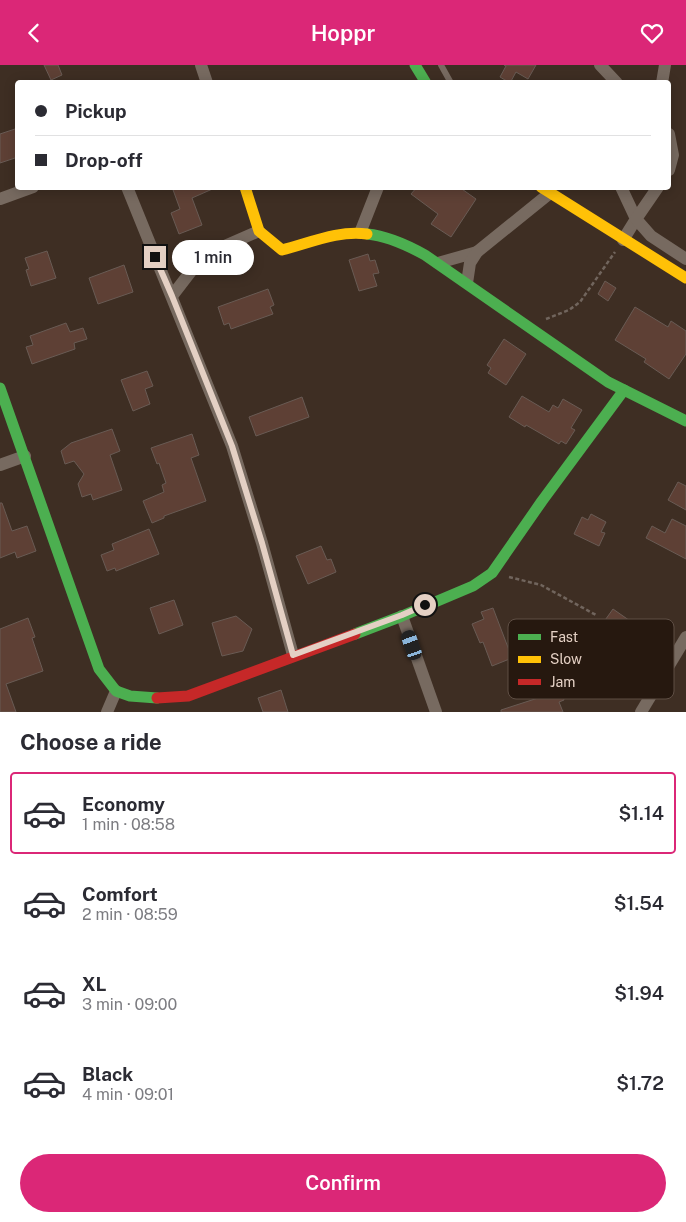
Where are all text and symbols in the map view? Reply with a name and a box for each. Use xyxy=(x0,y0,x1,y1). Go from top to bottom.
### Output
icon: back xyxy=(20,19,48,47)
icon: heart xyxy=(638,19,666,47)
text: Hoppr xyxy=(311,20,375,46)
text: Pickup xyxy=(65,100,127,122)
text: Drop-off xyxy=(65,149,142,171)
callout: 1 min xyxy=(172,239,255,275)
route end xyxy=(144,246,166,268)
text: 1 min xyxy=(194,248,232,267)
route start xyxy=(414,594,436,616)
legend xyxy=(508,619,674,699)
car xyxy=(400,628,423,662)
text: Fast xyxy=(550,629,578,645)
text: Slow xyxy=(550,651,582,667)
text: Jam xyxy=(550,674,575,690)
text: Choose a ride xyxy=(20,729,162,755)
icon: car xyxy=(22,791,67,836)
text: Economy xyxy=(82,793,165,815)
text: $1.14 xyxy=(618,802,664,824)
text: 1 min · 08:58 xyxy=(82,815,175,834)
icon: car xyxy=(22,881,67,926)
text: Comfort xyxy=(82,883,158,905)
text: $1.54 xyxy=(614,892,664,914)
text: 2 min · 08:59 xyxy=(82,905,178,924)
icon: car xyxy=(22,971,67,1016)
text: XL xyxy=(82,973,107,995)
text: $1.94 xyxy=(614,982,664,1004)
text: 3 min · 09:00 xyxy=(82,995,177,1014)
icon: car xyxy=(22,1061,67,1106)
text: Black xyxy=(82,1063,133,1085)
text: $1.72 xyxy=(616,1072,664,1094)
text: 4 min · 09:01 xyxy=(82,1085,174,1104)
button: Confirm xyxy=(20,1154,666,1212)

